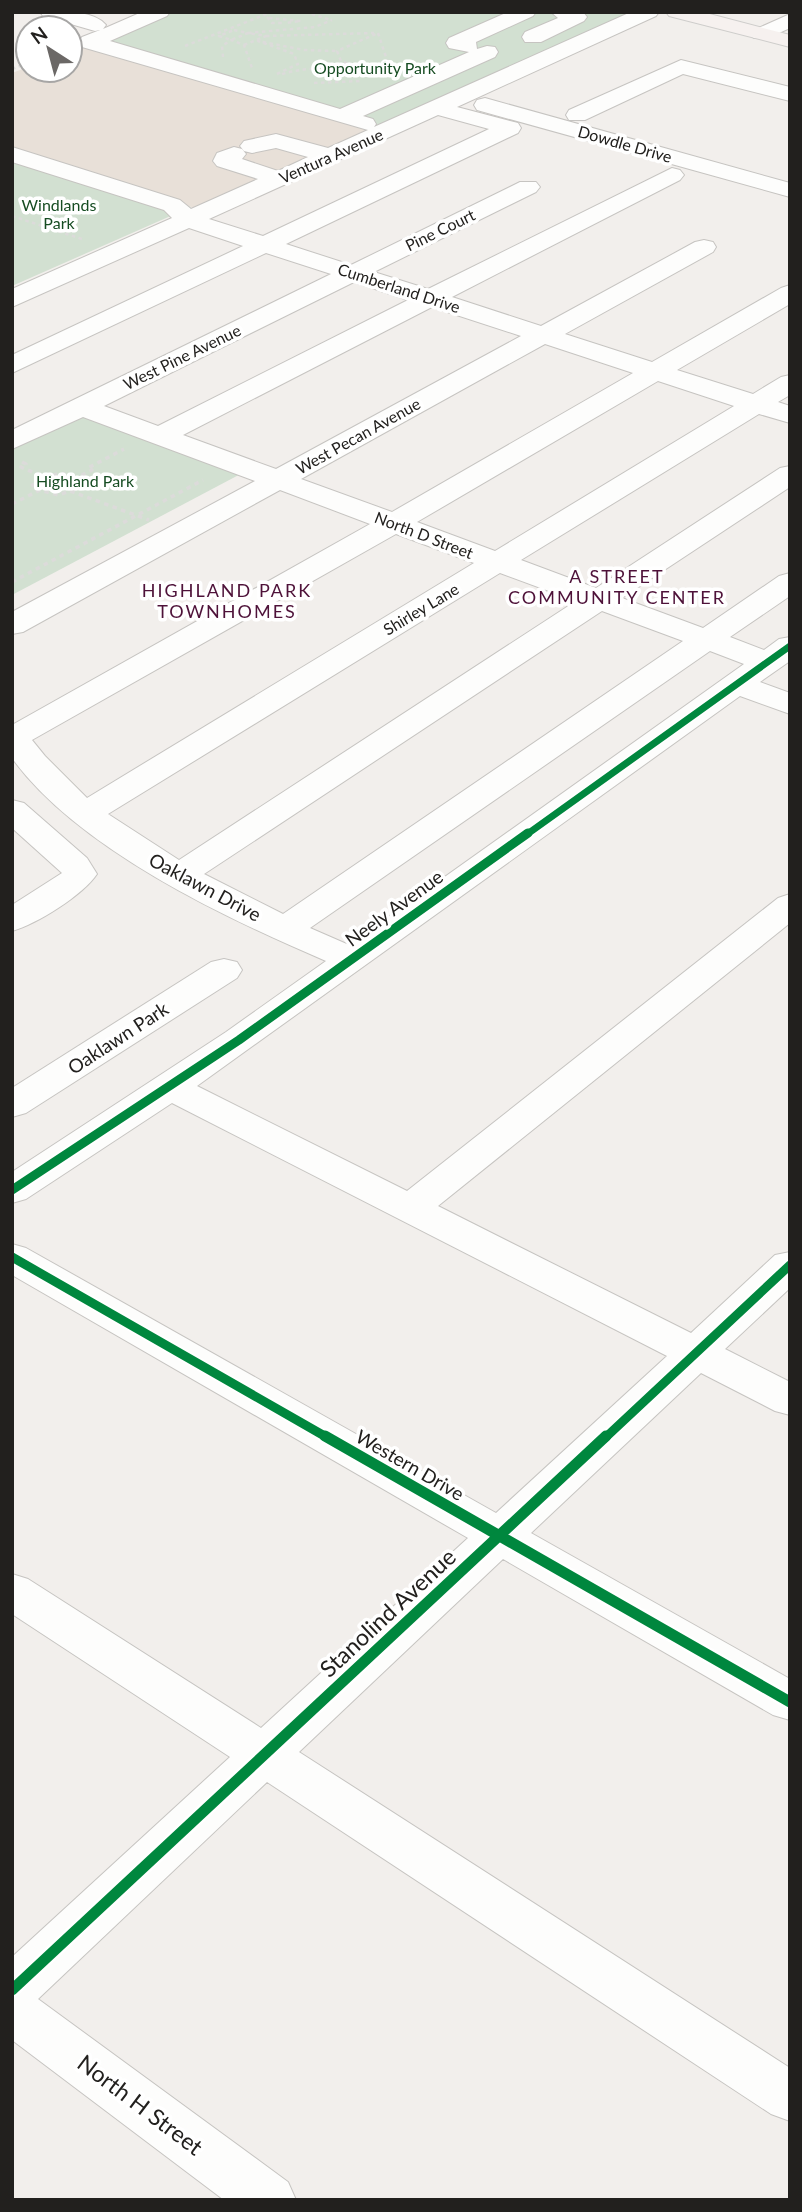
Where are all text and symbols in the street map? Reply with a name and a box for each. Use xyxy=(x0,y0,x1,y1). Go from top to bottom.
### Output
north arrow xyxy=(14,14,84,84)
text: N xyxy=(26,21,51,48)
park label: Opportunity Park xyxy=(314,58,437,77)
street label: Dowdle Drive xyxy=(576,121,674,166)
street label: Ventura Avenue xyxy=(276,124,386,187)
park label: Windlands Park xyxy=(22,195,96,232)
street label: Pine Court xyxy=(402,204,478,255)
street label: Cumberland Drive xyxy=(335,259,463,316)
street label: West Pine Avenue xyxy=(120,320,244,393)
street label: West Pecan Avenue xyxy=(292,393,423,478)
park label: Highland Park xyxy=(36,471,135,490)
street label: North D Street xyxy=(372,507,476,562)
district label: A STREET COMMUNITY CENTER xyxy=(508,565,726,608)
district label: HIGHLAND PARK TOWNHOMES xyxy=(142,579,312,622)
street label: Shirley Lane xyxy=(380,579,462,639)
street label: Oaklawn Drive xyxy=(145,847,265,926)
street label: Neely Avenue xyxy=(340,864,447,951)
street label: Oaklawn Park xyxy=(63,996,173,1079)
street label: Western Drive xyxy=(352,1424,469,1505)
street label: Stanolind Avenue xyxy=(314,1542,461,1682)
street label: North H Street xyxy=(72,2048,209,2161)

